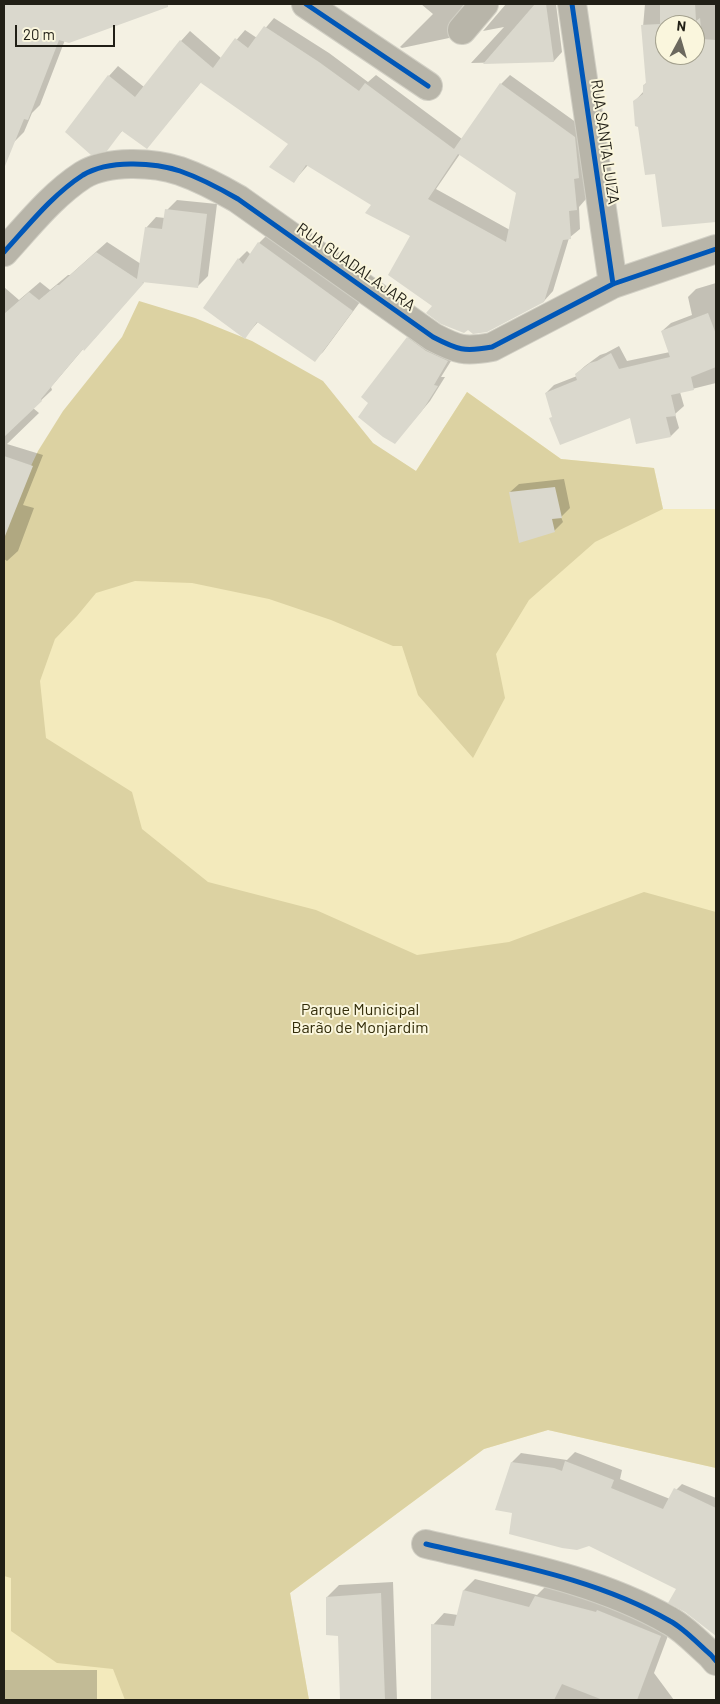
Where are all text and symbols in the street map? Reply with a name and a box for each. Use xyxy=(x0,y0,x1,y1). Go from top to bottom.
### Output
scale bar xyxy=(18,15,118,47)
north arrow xyxy=(655,15,705,65)
text: N xyxy=(676,17,687,35)
text: 20 m xyxy=(23,25,55,43)
street label: RUA SANTA LUIZA xyxy=(587,78,623,206)
street label: RUA GUADALAJARA xyxy=(293,219,419,315)
park label: Parque Municipal Barão de Monjardim xyxy=(291,1000,429,1038)

